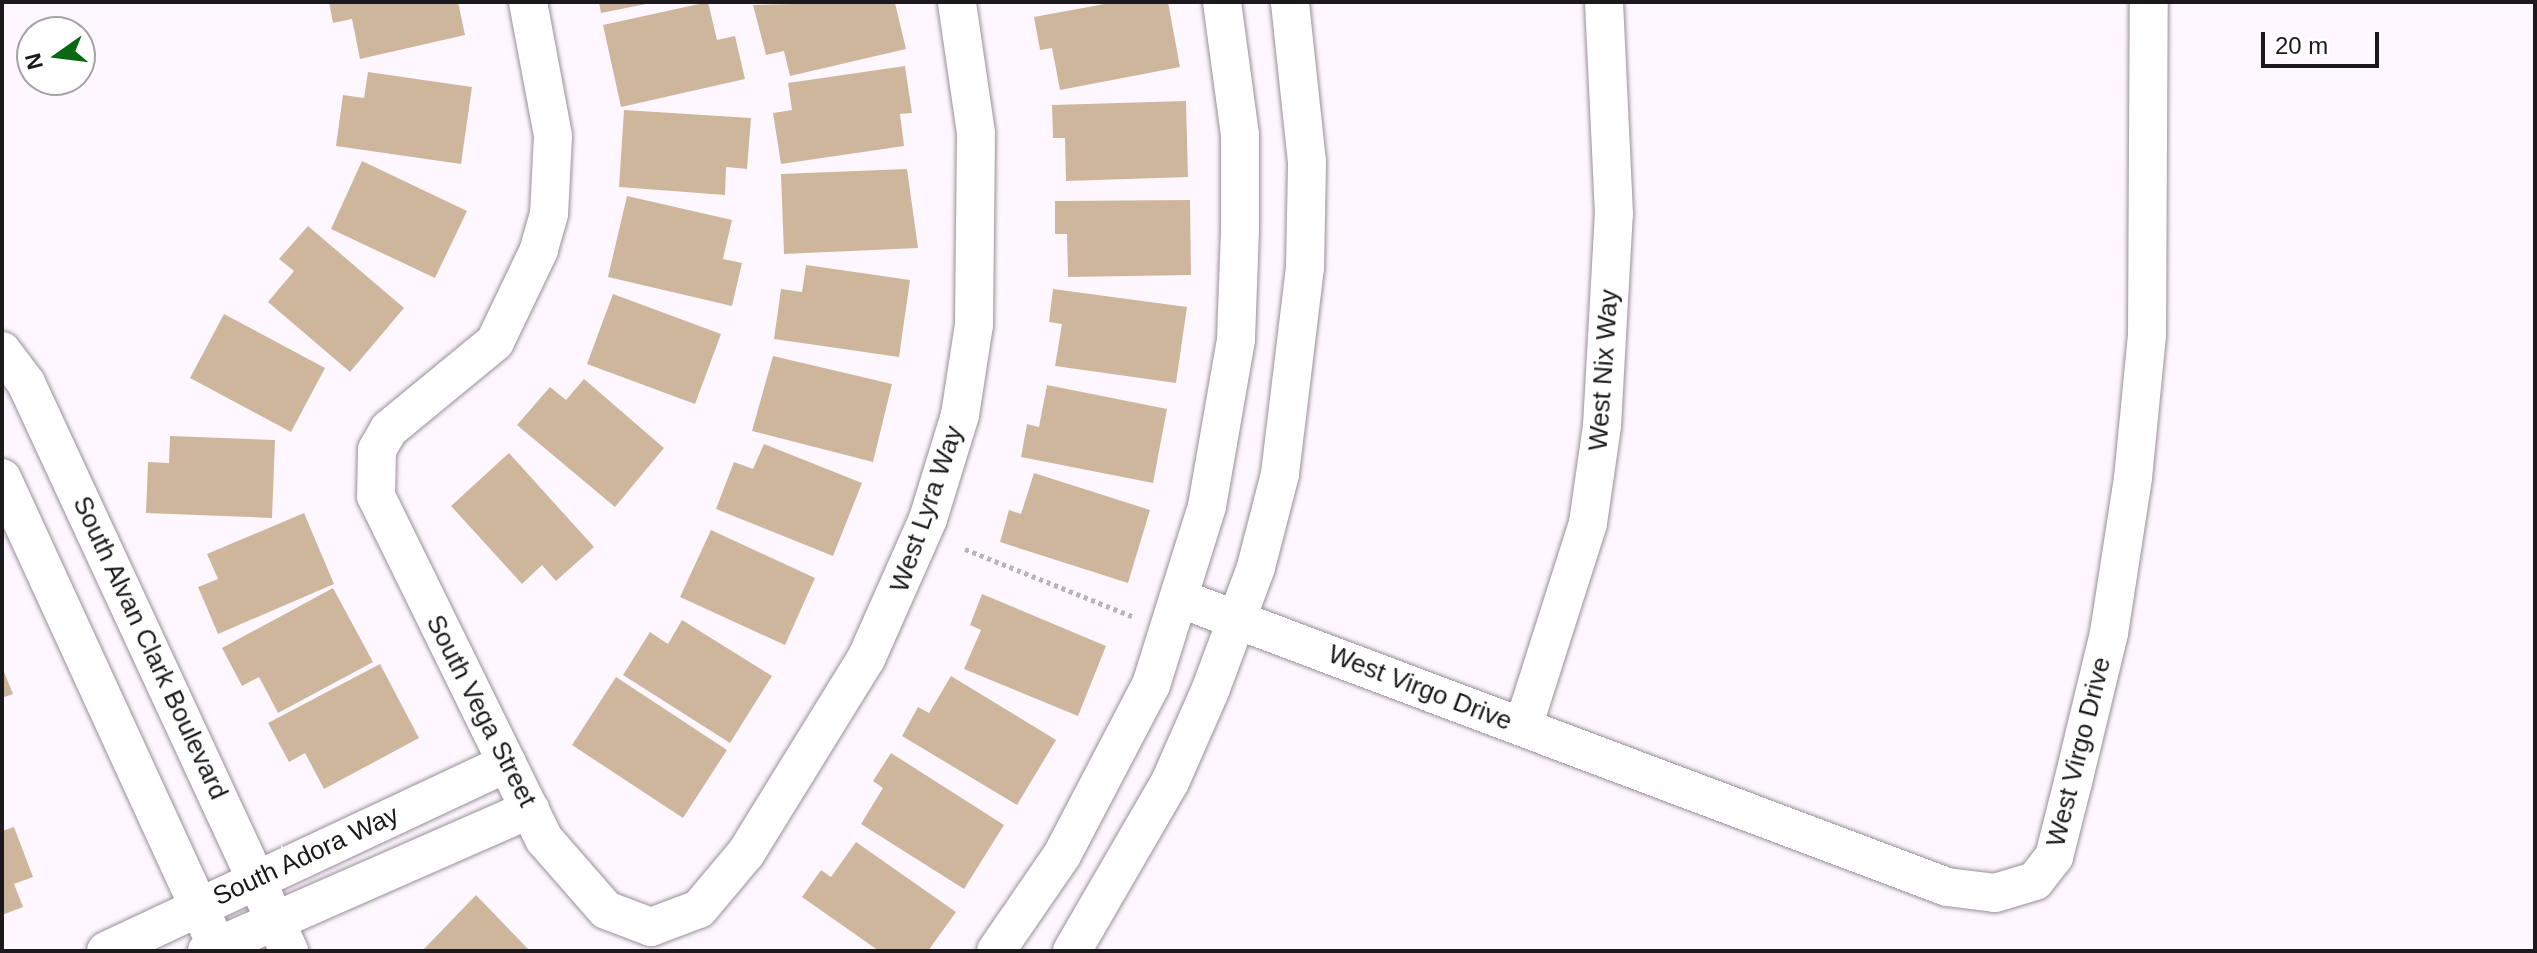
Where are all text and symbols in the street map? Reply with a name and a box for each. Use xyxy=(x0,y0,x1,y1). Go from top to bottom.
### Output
north arrow xyxy=(16,16,96,96)
scale bar xyxy=(2265,16,2383,66)
text: 20 m xyxy=(2275,32,2328,59)
text: N xyxy=(20,51,48,72)
street label: West Nix Way xyxy=(1583,288,1625,452)
street label: West Lyra Way xyxy=(884,422,970,596)
street label: South Alvan Clark Boulevard xyxy=(66,491,234,805)
street label: South Vega Street xyxy=(419,610,543,812)
street label: West Virgo Drive xyxy=(1324,639,1516,737)
street label: West Virgo Drive xyxy=(2040,654,2118,850)
street label: South Adora Way xyxy=(208,799,404,913)

